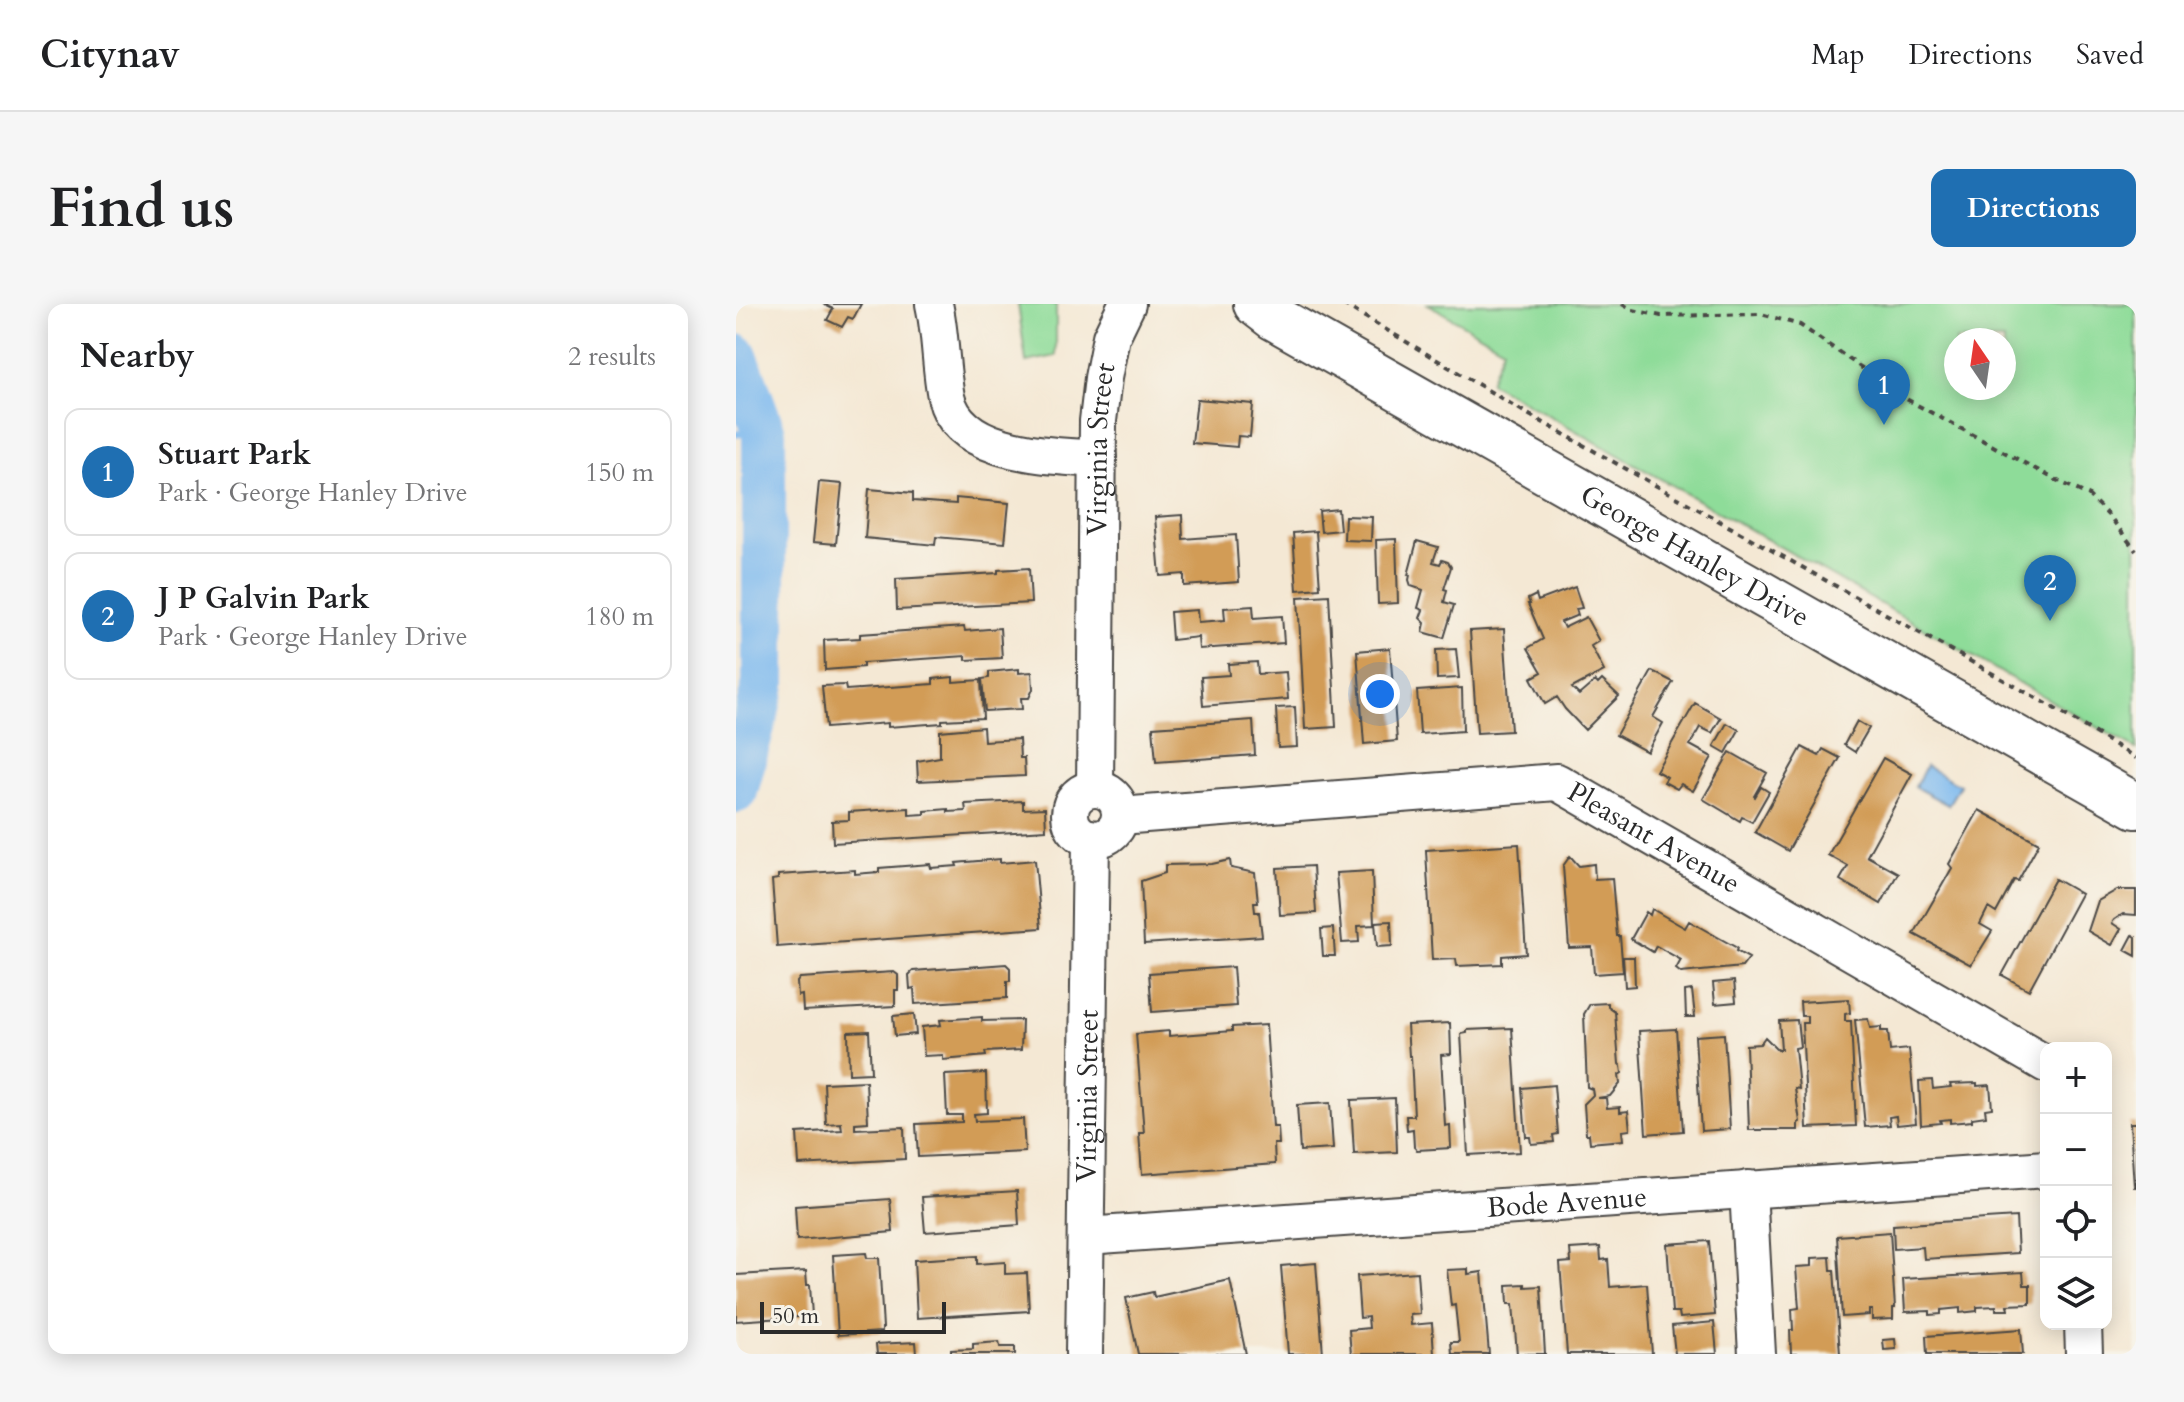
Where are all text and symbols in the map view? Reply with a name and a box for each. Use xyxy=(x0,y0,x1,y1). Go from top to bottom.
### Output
text: Citynav xyxy=(40,29,180,81)
text: Map xyxy=(1811,36,1865,74)
text: Directions xyxy=(1909,36,2032,74)
text: Saved xyxy=(2076,36,2144,74)
button: Directions xyxy=(1931,169,2136,247)
text: Find us xyxy=(48,171,234,246)
north arrow xyxy=(1944,328,2016,400)
text: Nearby xyxy=(80,333,195,379)
text: 2 results xyxy=(568,339,656,374)
street label: Virginia Street xyxy=(1078,359,1125,536)
pin: 1 xyxy=(1858,359,1910,425)
text: Stuart Park xyxy=(158,434,311,475)
text: 1 xyxy=(101,455,115,490)
text: 150 m xyxy=(585,455,654,490)
text: Park · George Hanley Drive xyxy=(158,475,468,510)
street label: George Hanley Drive xyxy=(1573,476,1816,636)
pin: 2 xyxy=(2024,555,2076,621)
text: J P Galvin Park xyxy=(158,578,369,619)
text: 2 xyxy=(101,599,115,634)
text: 180 m xyxy=(585,599,654,634)
text: Park · George Hanley Drive xyxy=(158,619,468,654)
your location xyxy=(1360,674,1400,714)
street label: Pleasant Avenue xyxy=(1561,773,1747,902)
street label: Virginia Street xyxy=(1067,1009,1108,1183)
map controls xyxy=(2040,1042,2112,1330)
button: + xyxy=(2040,1042,2112,1114)
button: − xyxy=(2040,1114,2112,1186)
street label: Bode Avenue xyxy=(1486,1178,1648,1227)
button: locate xyxy=(2040,1186,2112,1258)
button: layers xyxy=(2040,1258,2112,1330)
scale bar xyxy=(760,1298,946,1334)
text: 50 m xyxy=(772,1301,819,1331)

